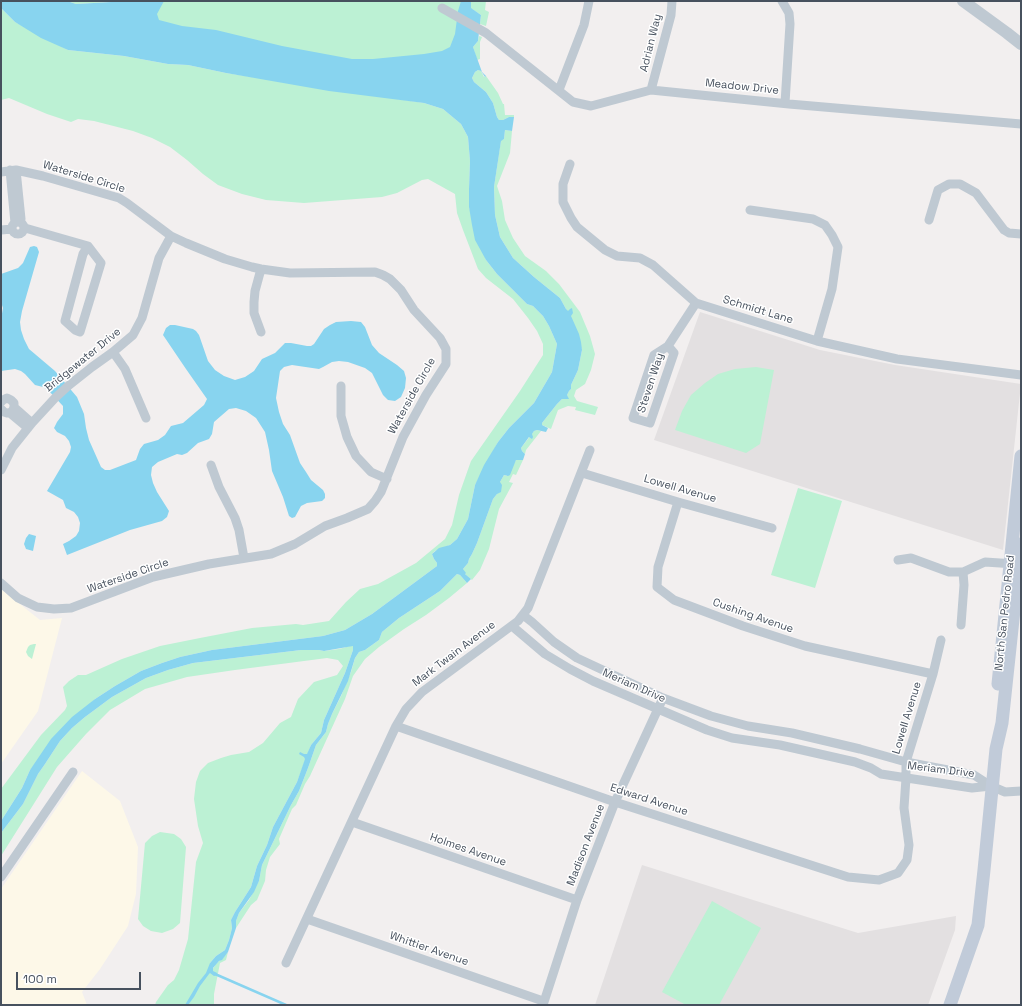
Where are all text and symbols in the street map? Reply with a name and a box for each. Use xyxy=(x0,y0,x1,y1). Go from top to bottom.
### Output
street label: Adrian Way xyxy=(637,13,665,73)
street label: Meadow Drive xyxy=(705,77,779,97)
street label: Waterside Circle xyxy=(41,158,127,196)
street label: Schmidt Lane xyxy=(721,293,795,327)
street label: Bridgewater Drive xyxy=(42,325,124,395)
street label: Steven Way xyxy=(635,351,667,415)
street label: Waterside Circle xyxy=(386,355,438,437)
street label: Lowell Avenue xyxy=(642,472,718,506)
street label: North San Pedro Road xyxy=(992,555,1018,671)
street label: Waterside Circle xyxy=(86,556,170,596)
street label: Cushing Avenue xyxy=(711,596,795,636)
street label: Mark Twain Avenue xyxy=(410,618,498,690)
street label: Meriam Drive xyxy=(600,666,668,706)
street label: Lowell Avenue xyxy=(890,680,924,756)
street label: Meriam Drive xyxy=(907,759,975,781)
street label: Edward Avenue xyxy=(608,781,690,819)
street label: Madison Avenue xyxy=(564,802,608,888)
street label: Holmes Avenue xyxy=(428,831,508,869)
street label: Whittier Avenue xyxy=(388,929,470,969)
scale bar xyxy=(18,964,143,990)
text: 100 m xyxy=(23,971,57,987)

